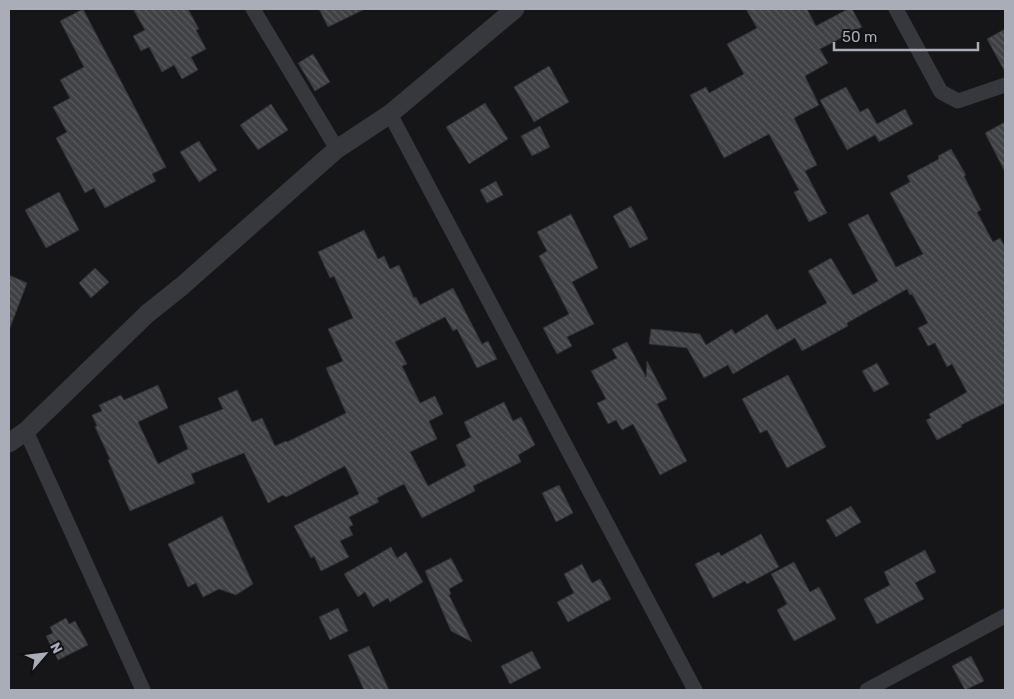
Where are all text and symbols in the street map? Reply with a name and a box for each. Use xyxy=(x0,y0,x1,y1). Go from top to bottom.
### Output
scale bar xyxy=(834,20,978,52)
text: 50 m xyxy=(842,28,877,46)
north arrow xyxy=(20,629,70,679)
text: N xyxy=(46,640,66,657)

